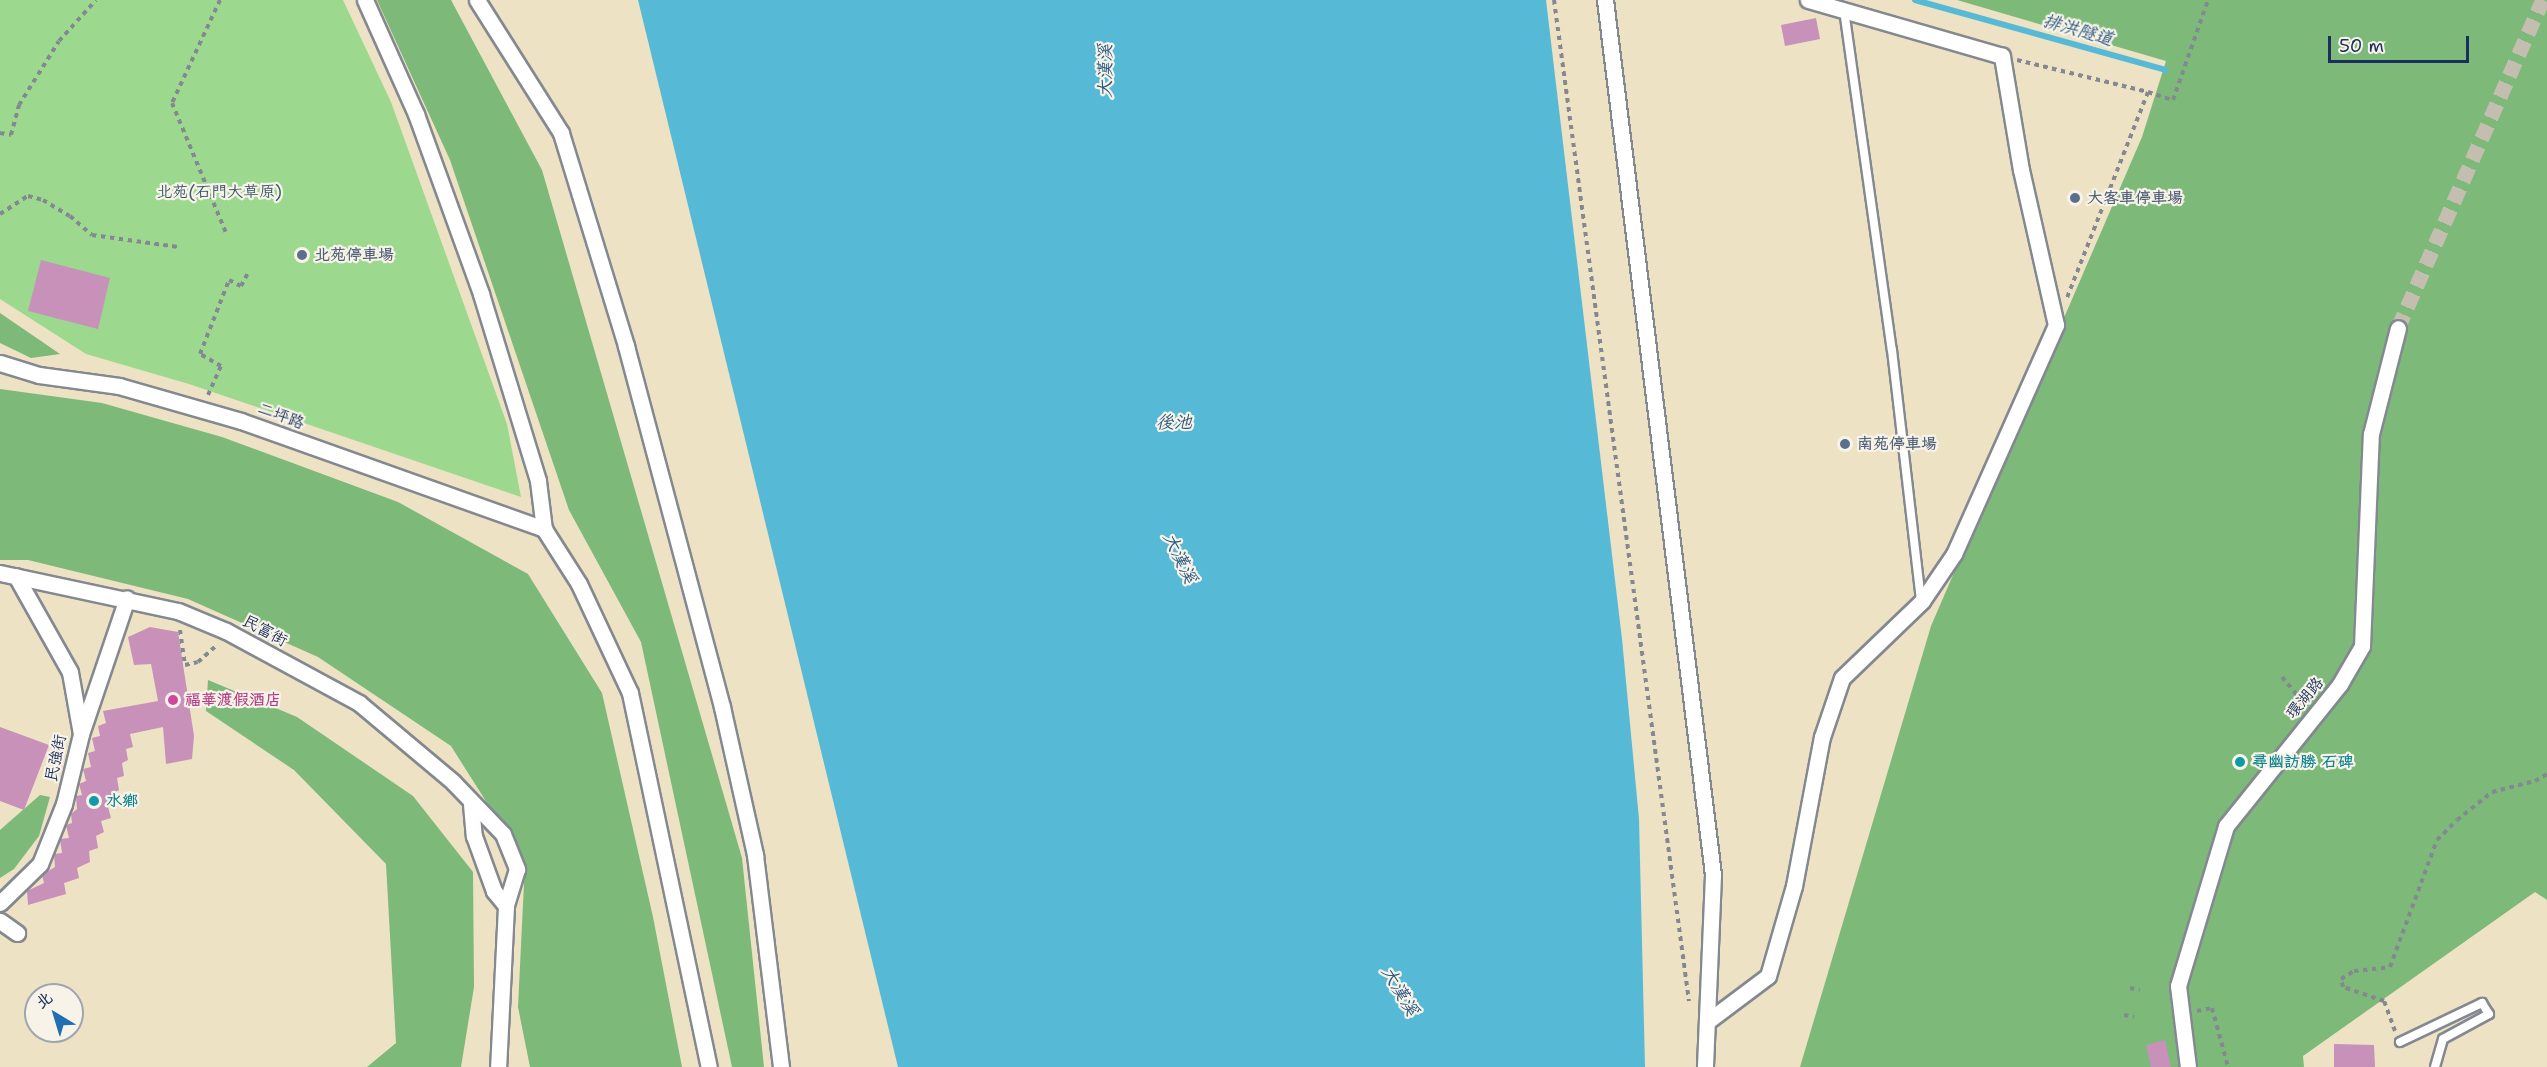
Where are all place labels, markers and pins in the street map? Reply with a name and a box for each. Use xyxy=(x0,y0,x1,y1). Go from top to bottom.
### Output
place label: 大客車停車場 xyxy=(2087,188,2183,208)
marker: 大客車停車場 xyxy=(2068,191,2082,205)
place label: 北苑停車場 xyxy=(314,245,394,265)
marker: 北苑停車場 xyxy=(295,248,309,262)
place label: 南苑停車場 xyxy=(1857,434,1937,454)
marker: 南苑停車場 xyxy=(1838,437,1852,451)
place label: 福華渡假酒店 xyxy=(185,690,281,710)
marker: 福華渡假酒店 xyxy=(166,693,180,707)
place label: 尋幽訪勝 石碑 xyxy=(2252,752,2354,772)
marker: 尋幽訪勝 石碑 xyxy=(2233,755,2247,769)
place label: 水鄉 xyxy=(106,791,138,811)
marker: 水鄉 xyxy=(87,794,101,808)

